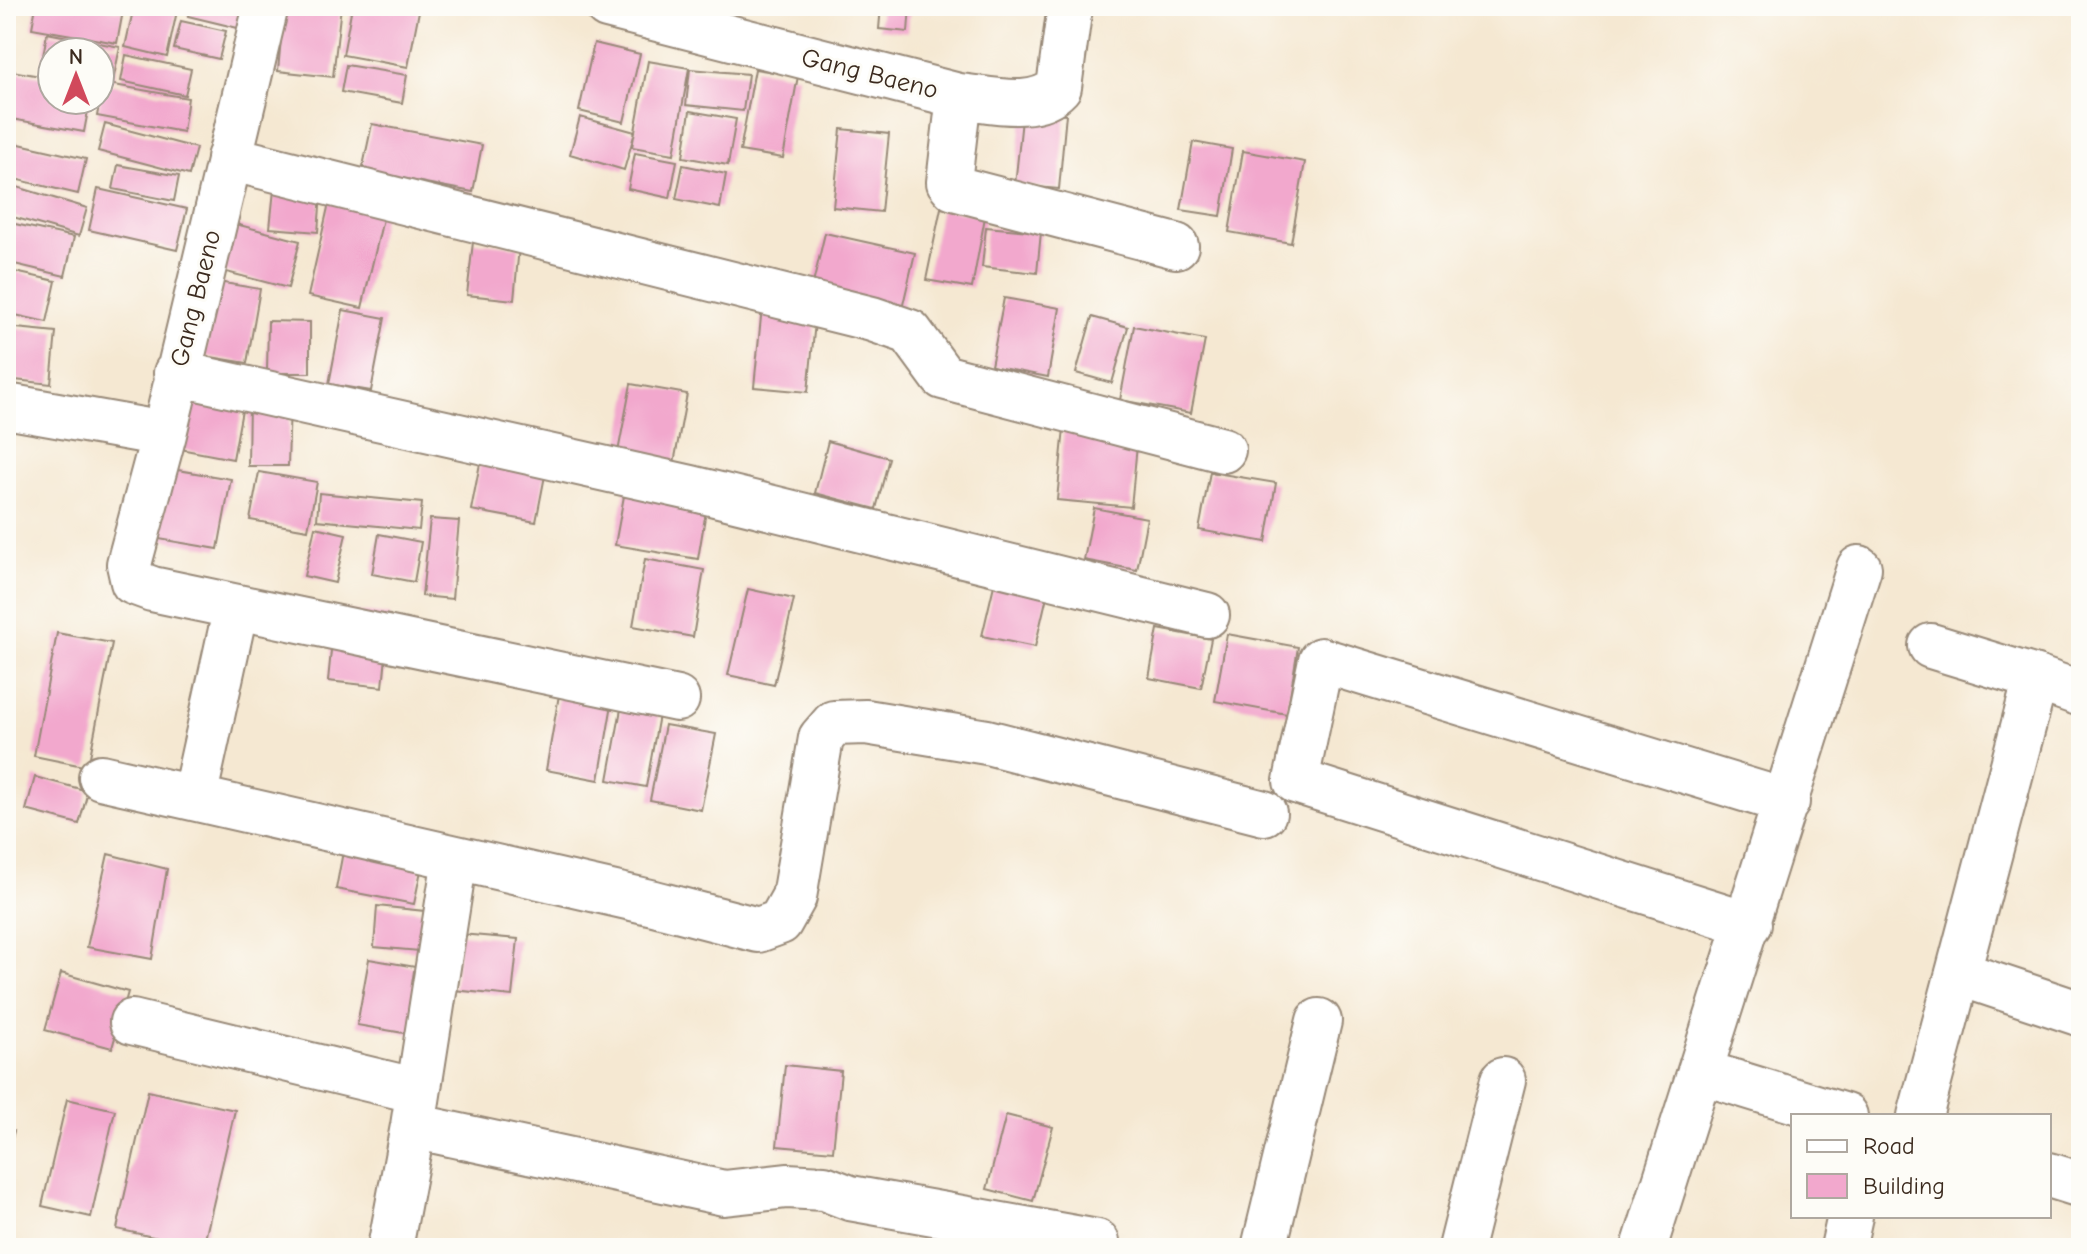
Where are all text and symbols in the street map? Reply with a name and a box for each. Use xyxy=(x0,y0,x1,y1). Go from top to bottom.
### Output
north arrow xyxy=(36,36,116,116)
street label: Gang Baeno xyxy=(798,43,941,105)
text: N xyxy=(69,44,83,70)
street label: Gang Baeno xyxy=(165,227,227,370)
legend xyxy=(1791,1114,2051,1218)
text: Road xyxy=(1863,1132,1915,1160)
text: Building xyxy=(1863,1172,1945,1200)

